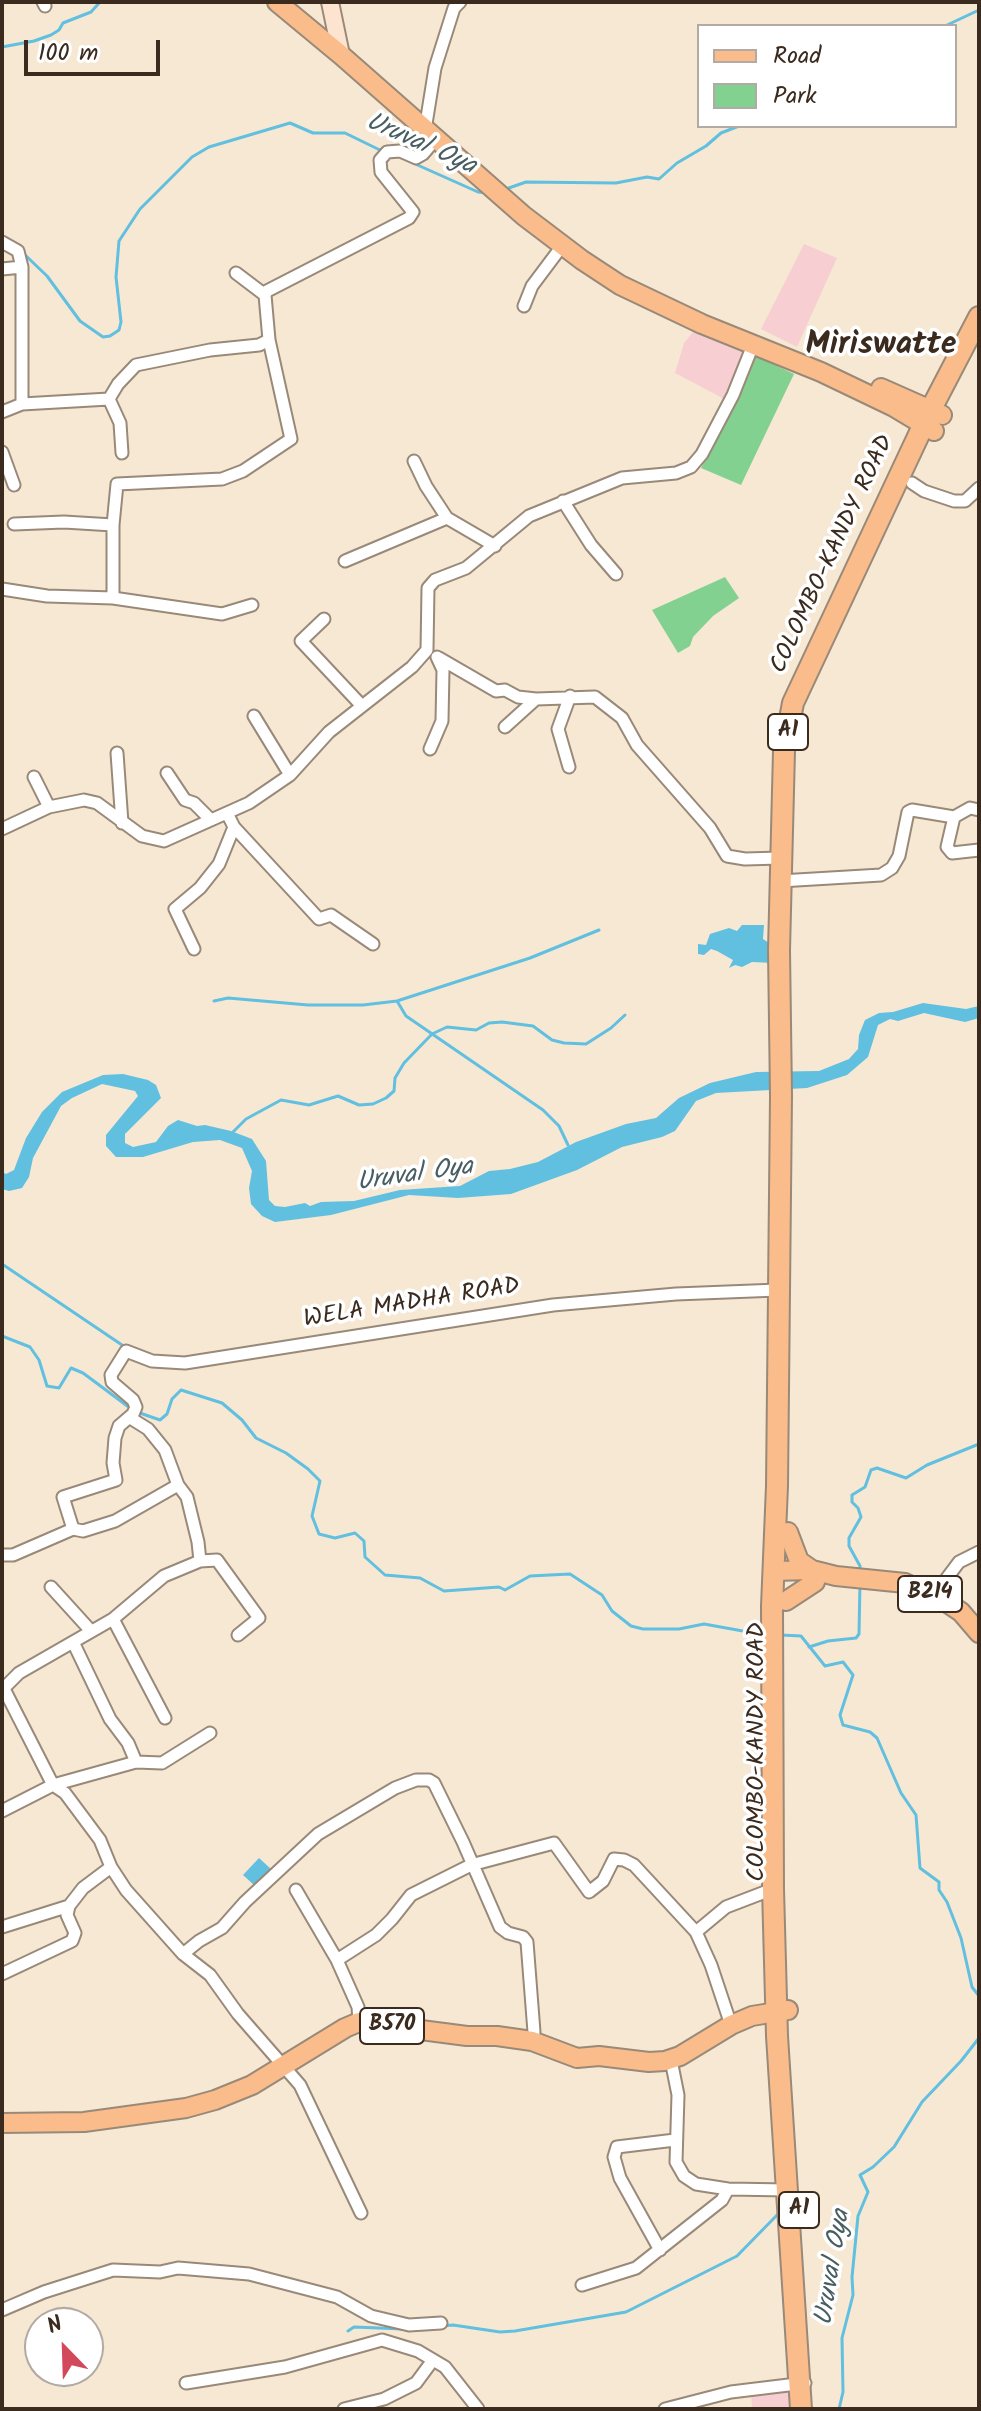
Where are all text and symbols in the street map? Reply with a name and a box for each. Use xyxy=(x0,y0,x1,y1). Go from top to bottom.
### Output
scale bar xyxy=(28,24,164,74)
legend xyxy=(697,24,957,128)
text: 100 m xyxy=(38,34,98,73)
text: Road xyxy=(773,37,821,76)
text: Park xyxy=(773,77,817,116)
water label: Uruval Oya xyxy=(360,108,480,184)
district label: Miriswatte xyxy=(806,329,956,367)
street label: COLOMBO-KANDY ROAD xyxy=(766,431,902,679)
road number: A1 xyxy=(768,714,808,750)
water label: Uruval Oya xyxy=(355,1153,475,1201)
street label: WELA MADHA ROAD xyxy=(302,1274,522,1336)
road number: B214 xyxy=(898,1576,962,1612)
street label: COLOMBO-KANDY ROAD xyxy=(745,1622,773,1882)
road number: B570 xyxy=(360,2008,424,2044)
road number: A1 xyxy=(779,2192,819,2228)
water label: Uruval Oya xyxy=(810,2208,860,2328)
north arrow xyxy=(24,2307,104,2387)
text: N xyxy=(42,2307,68,2345)

